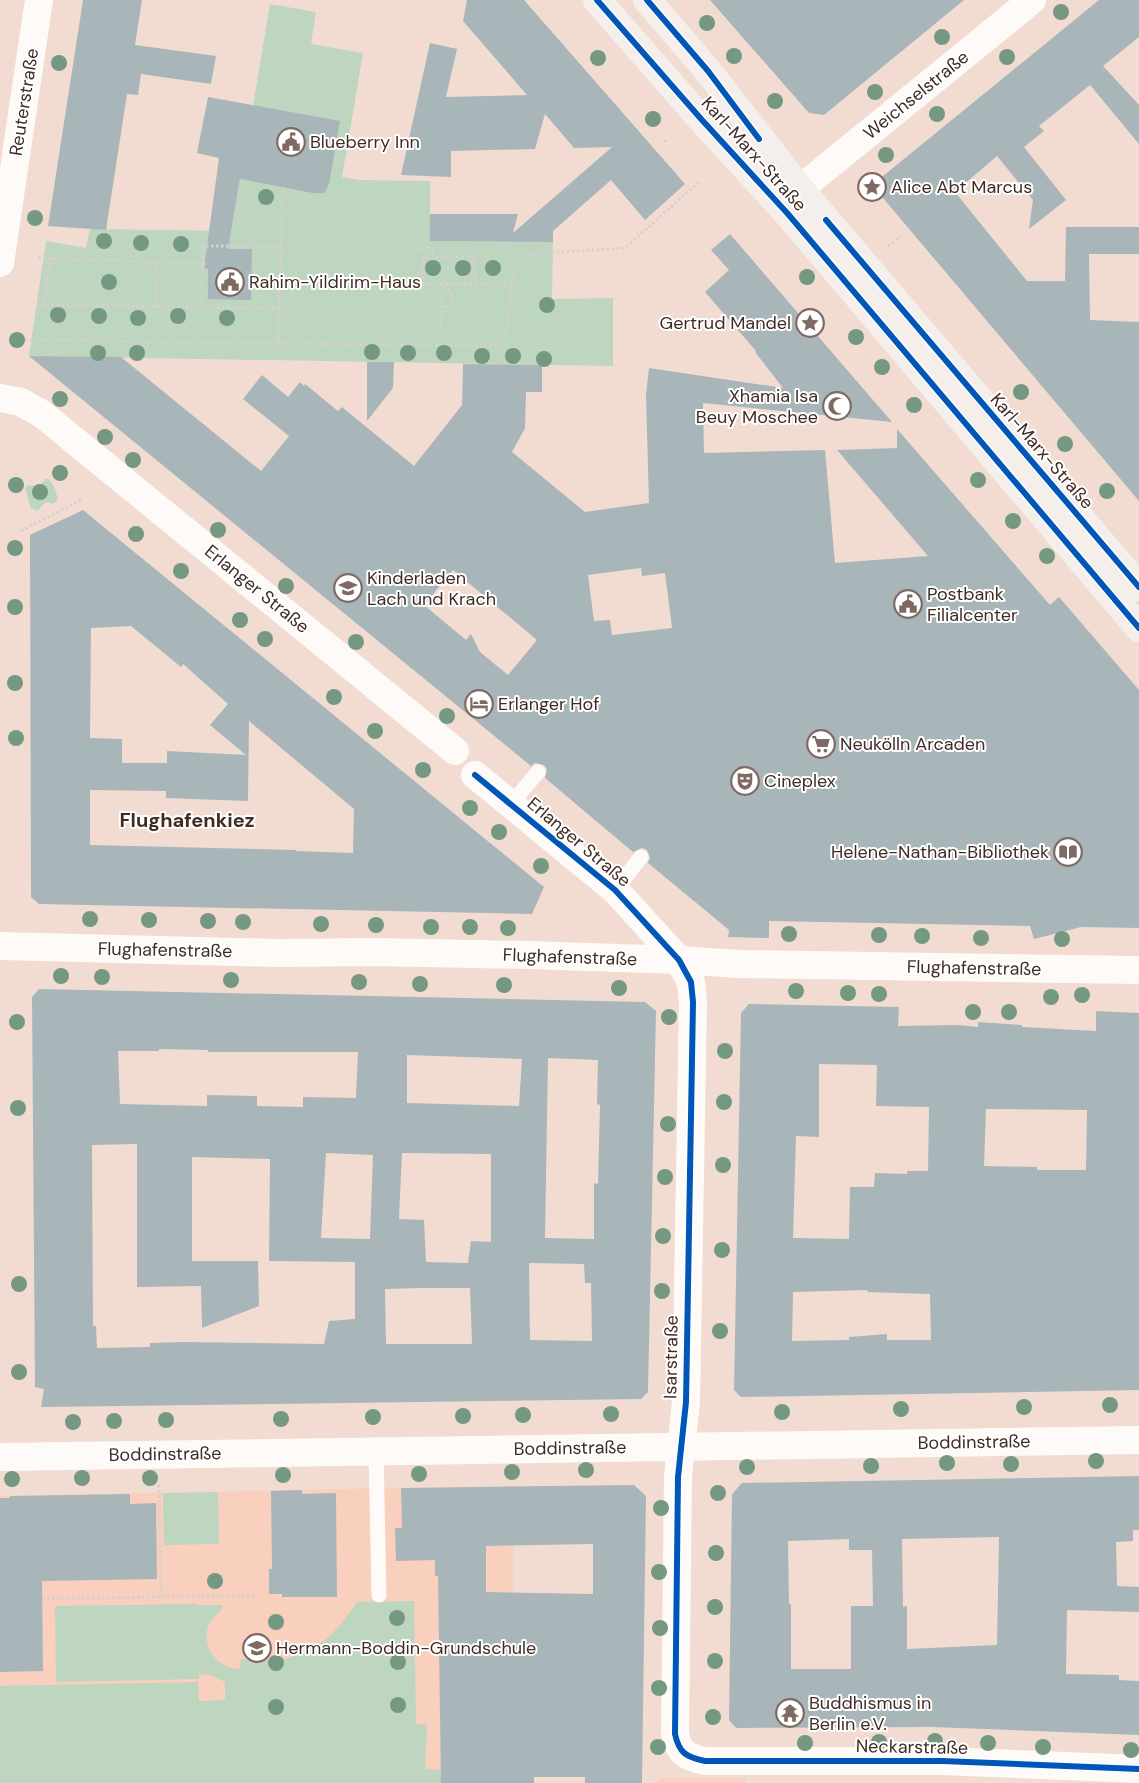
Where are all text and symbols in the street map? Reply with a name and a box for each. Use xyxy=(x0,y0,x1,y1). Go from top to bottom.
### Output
street label: Weichselstraße xyxy=(858,45,974,145)
street label: Reuterstraße xyxy=(4,47,44,157)
street label: Karl-Marx-Straße xyxy=(696,92,812,216)
public building icon: Blueberry Inn xyxy=(276,127,306,157)
place label: Blueberry Inn xyxy=(310,130,420,154)
place icon: Alice Abt Marcus xyxy=(857,172,887,202)
place label: Alice Abt Marcus xyxy=(891,175,1032,199)
public building icon: Rahim-Yildirim-Haus xyxy=(215,267,245,297)
place label: Rahim-Yildirim-Haus xyxy=(249,270,421,294)
place icon: Gertrud Mandel xyxy=(795,308,825,338)
place label: Gertrud Mandel xyxy=(660,311,791,335)
place label: Xhamia Isa Beuy Moschee xyxy=(696,384,818,429)
street label: Karl-Marx-Straße xyxy=(985,388,1099,514)
mosque icon: Xhamia Isa Beuy Moschee xyxy=(822,391,852,421)
street label: Erlanger Straße xyxy=(200,539,314,639)
place label: Kinderladen Lach und Krach xyxy=(367,566,496,611)
school or university icon: Kinderladen Lach und Krach xyxy=(333,573,363,603)
place label: Postbank Filialcenter xyxy=(927,582,1018,627)
public building icon: Postbank Filialcenter xyxy=(893,589,923,619)
hotel icon: Erlanger Hof xyxy=(464,689,494,719)
place label: Erlanger Hof xyxy=(498,692,599,716)
supermarket icon: Neukölln Arcaden xyxy=(806,729,836,759)
place label: Neukölln Arcaden xyxy=(840,732,985,756)
theatre icon: Cineplex xyxy=(730,766,760,796)
place label: Cineplex xyxy=(764,769,836,793)
street label: Erlanger Straße xyxy=(522,792,636,892)
district label: Flughafenkiez xyxy=(119,807,255,833)
library icon: Helene-Nathan-Bibliothek xyxy=(1053,837,1083,867)
place label: Helene-Nathan-Bibliothek xyxy=(831,840,1049,864)
street label: Flughafenstraße xyxy=(98,937,232,963)
street label: Flughafenstraße xyxy=(502,943,638,971)
street label: Flughafenstraße xyxy=(907,955,1041,981)
street label: Isarstraße xyxy=(658,1315,684,1399)
street label: Boddinstraße xyxy=(917,1429,1031,1455)
street label: Boddinstraße xyxy=(513,1435,627,1461)
street label: Boddinstraße xyxy=(108,1441,222,1467)
school or university icon: Hermann-Boddin-Grundschule xyxy=(242,1633,272,1663)
place label: Hermann-Boddin-Grundschule xyxy=(276,1636,536,1660)
place label: Buddhismus in Berlin e.V. xyxy=(809,1691,931,1736)
temple icon: Buddhismus in Berlin e.V. xyxy=(775,1698,805,1728)
street label: Neckarstraße xyxy=(856,1734,968,1760)

